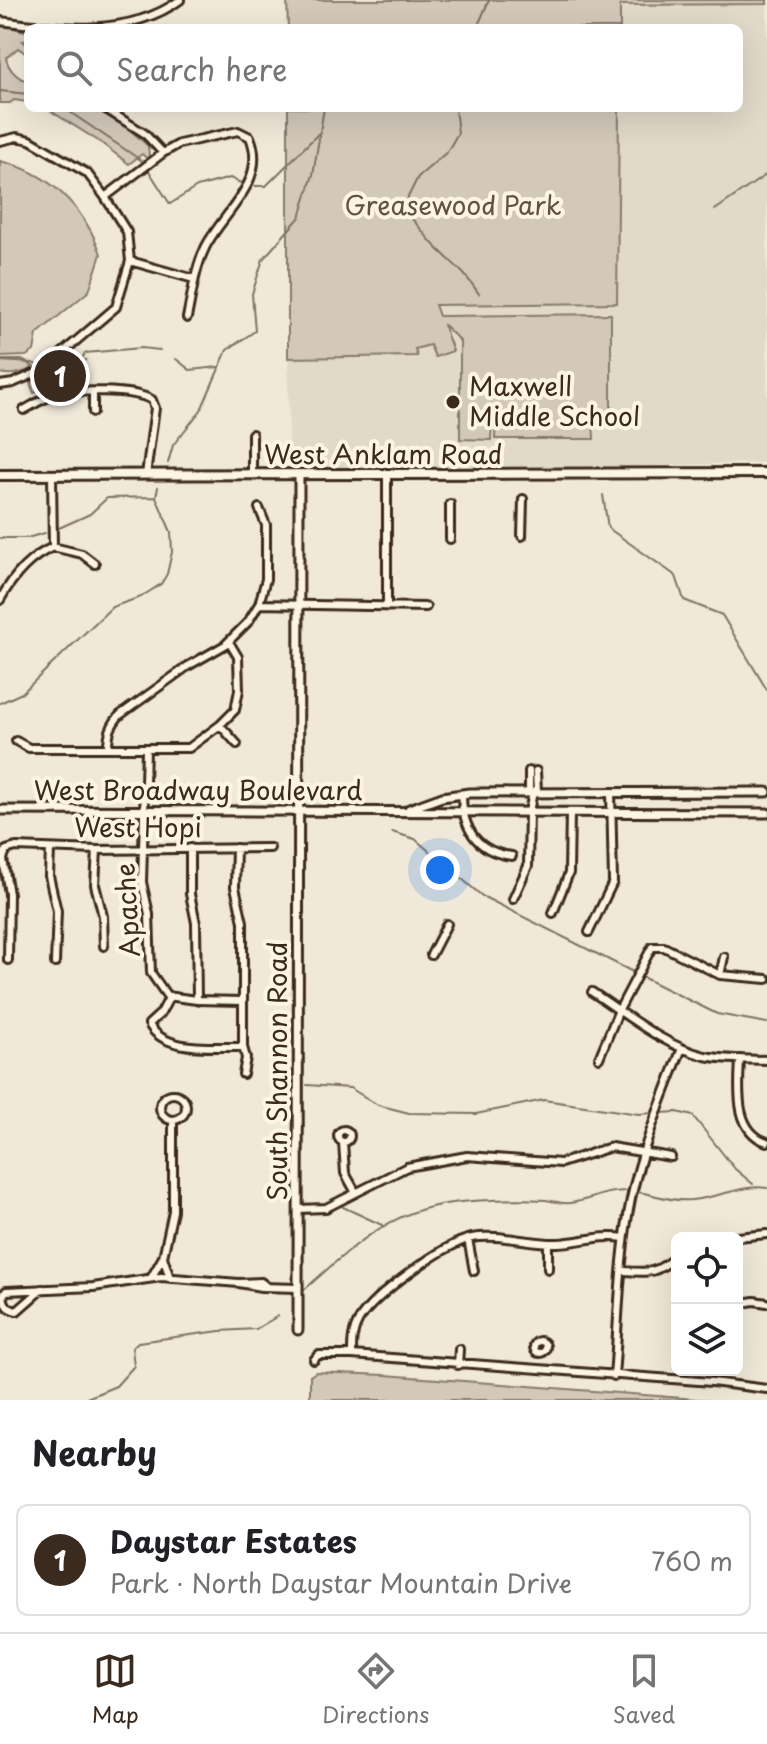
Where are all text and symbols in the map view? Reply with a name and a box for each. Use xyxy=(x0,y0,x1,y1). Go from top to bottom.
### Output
search box xyxy=(24,24,743,112)
icon: search xyxy=(52,46,96,90)
text: Search here xyxy=(116,46,288,91)
park label: Greasewood Park xyxy=(344,185,562,224)
pin: 1 xyxy=(34,346,86,406)
place label: Maxwell Middle School xyxy=(469,366,640,435)
marker: Maxwell Middle School xyxy=(444,393,462,411)
street label: West Anklam Road xyxy=(264,434,502,473)
street label: West Broadway Boulevard xyxy=(34,770,362,809)
street label: West Hopi xyxy=(74,807,202,846)
your location xyxy=(420,850,460,890)
street label: Apache xyxy=(105,862,148,958)
street label: South Shannon Road xyxy=(257,941,296,1201)
map controls xyxy=(671,1232,743,1376)
button: locate xyxy=(671,1232,743,1304)
button: layers xyxy=(671,1304,743,1376)
text: Nearby xyxy=(32,1426,157,1478)
text: Daystar Estates xyxy=(110,1518,357,1563)
text: 1 xyxy=(54,1541,66,1580)
text: 760 m xyxy=(651,1541,733,1580)
text: Park · North Daystar Mountain Drive xyxy=(110,1563,572,1602)
tab: Map xyxy=(92,1649,139,1730)
tab: Directions xyxy=(322,1649,429,1730)
tab: Saved xyxy=(613,1649,675,1730)

